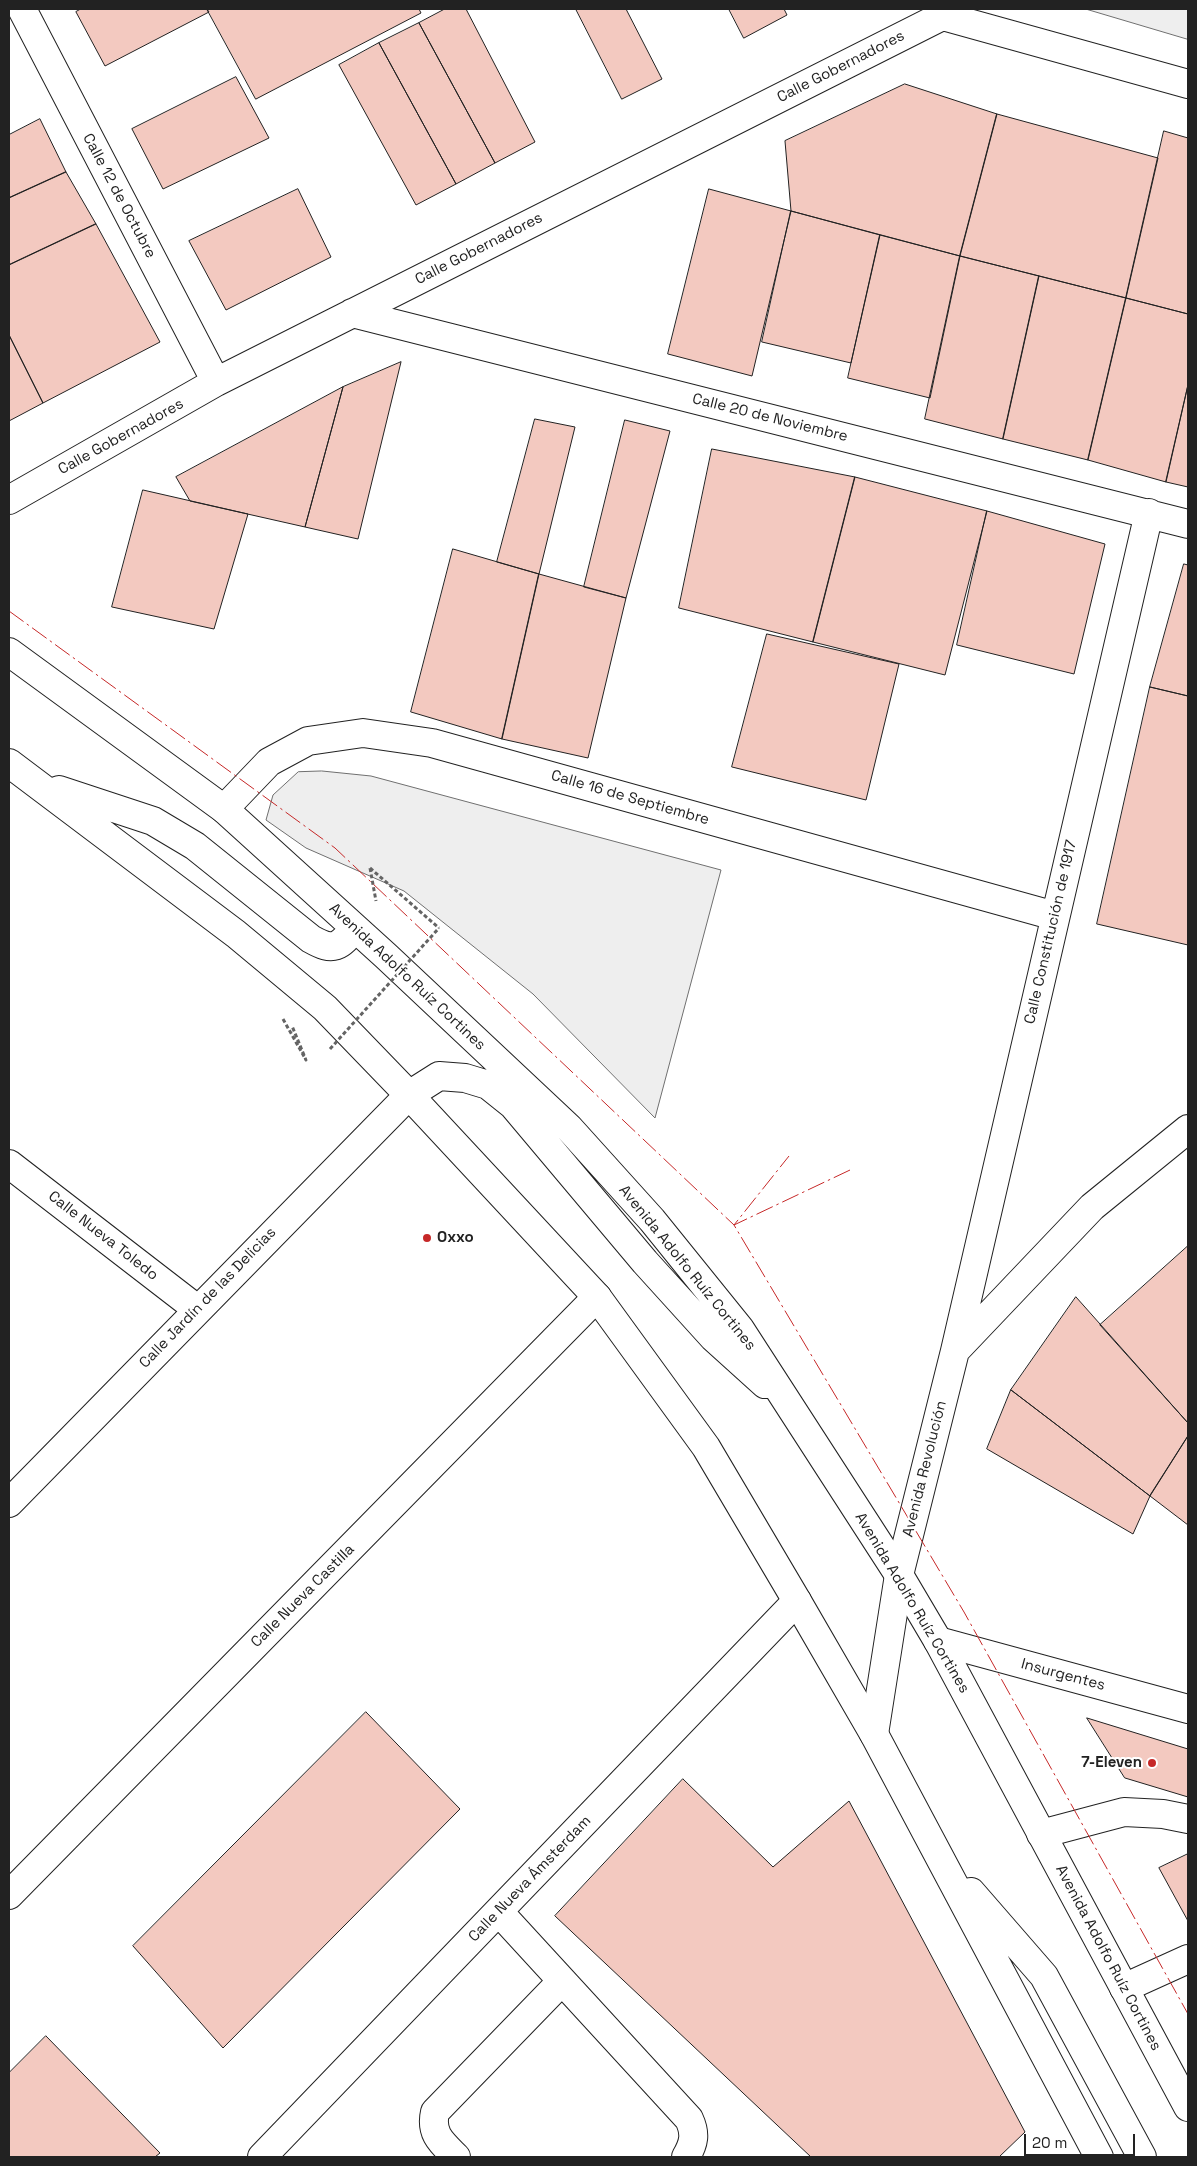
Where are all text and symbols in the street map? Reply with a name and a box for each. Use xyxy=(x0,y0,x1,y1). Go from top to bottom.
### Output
street label: Calle Gobernadores xyxy=(774,27,908,107)
street label: Calle 12 de Octubre xyxy=(79,131,159,261)
street label: Calle Gobernadores xyxy=(412,209,546,289)
street label: Calle 20 de Noviembre xyxy=(690,390,850,446)
street label: Calle Gobernadores xyxy=(55,395,187,479)
street label: Calle 16 de Septiembre xyxy=(549,767,711,829)
street label: Calle Constitución de 1917 xyxy=(1021,838,1081,1026)
street label: Avenida Adolfo Ruíz Cortines xyxy=(325,900,489,1054)
street label: Avenida Adolfo Ruíz Cortines xyxy=(615,1182,759,1354)
street label: Calle Nueva Toledo xyxy=(44,1188,162,1284)
street label: Calle Jardín de las Delicias xyxy=(136,1224,280,1372)
place label: Oxxo xyxy=(437,1229,474,1247)
marker: Oxxo xyxy=(421,1232,433,1244)
street label: Avenida Revolución xyxy=(899,1399,951,1539)
street label: Avenida Adolfo Ruíz Cortines xyxy=(851,1509,973,1697)
street label: Calle Nueva Castilla xyxy=(248,1541,358,1651)
street label: Insurgentes xyxy=(1019,1655,1107,1695)
place label: 7-Eleven xyxy=(1081,1754,1142,1772)
marker: 7-Eleven xyxy=(1146,1757,1158,1769)
street label: Calle Nueva Ámsterdam xyxy=(465,1812,595,1946)
street label: Avenida Adolfo Ruíz Cortines xyxy=(1051,1862,1165,2054)
scale bar xyxy=(1027,2124,1138,2156)
text: 20 m xyxy=(1032,2133,1067,2152)

